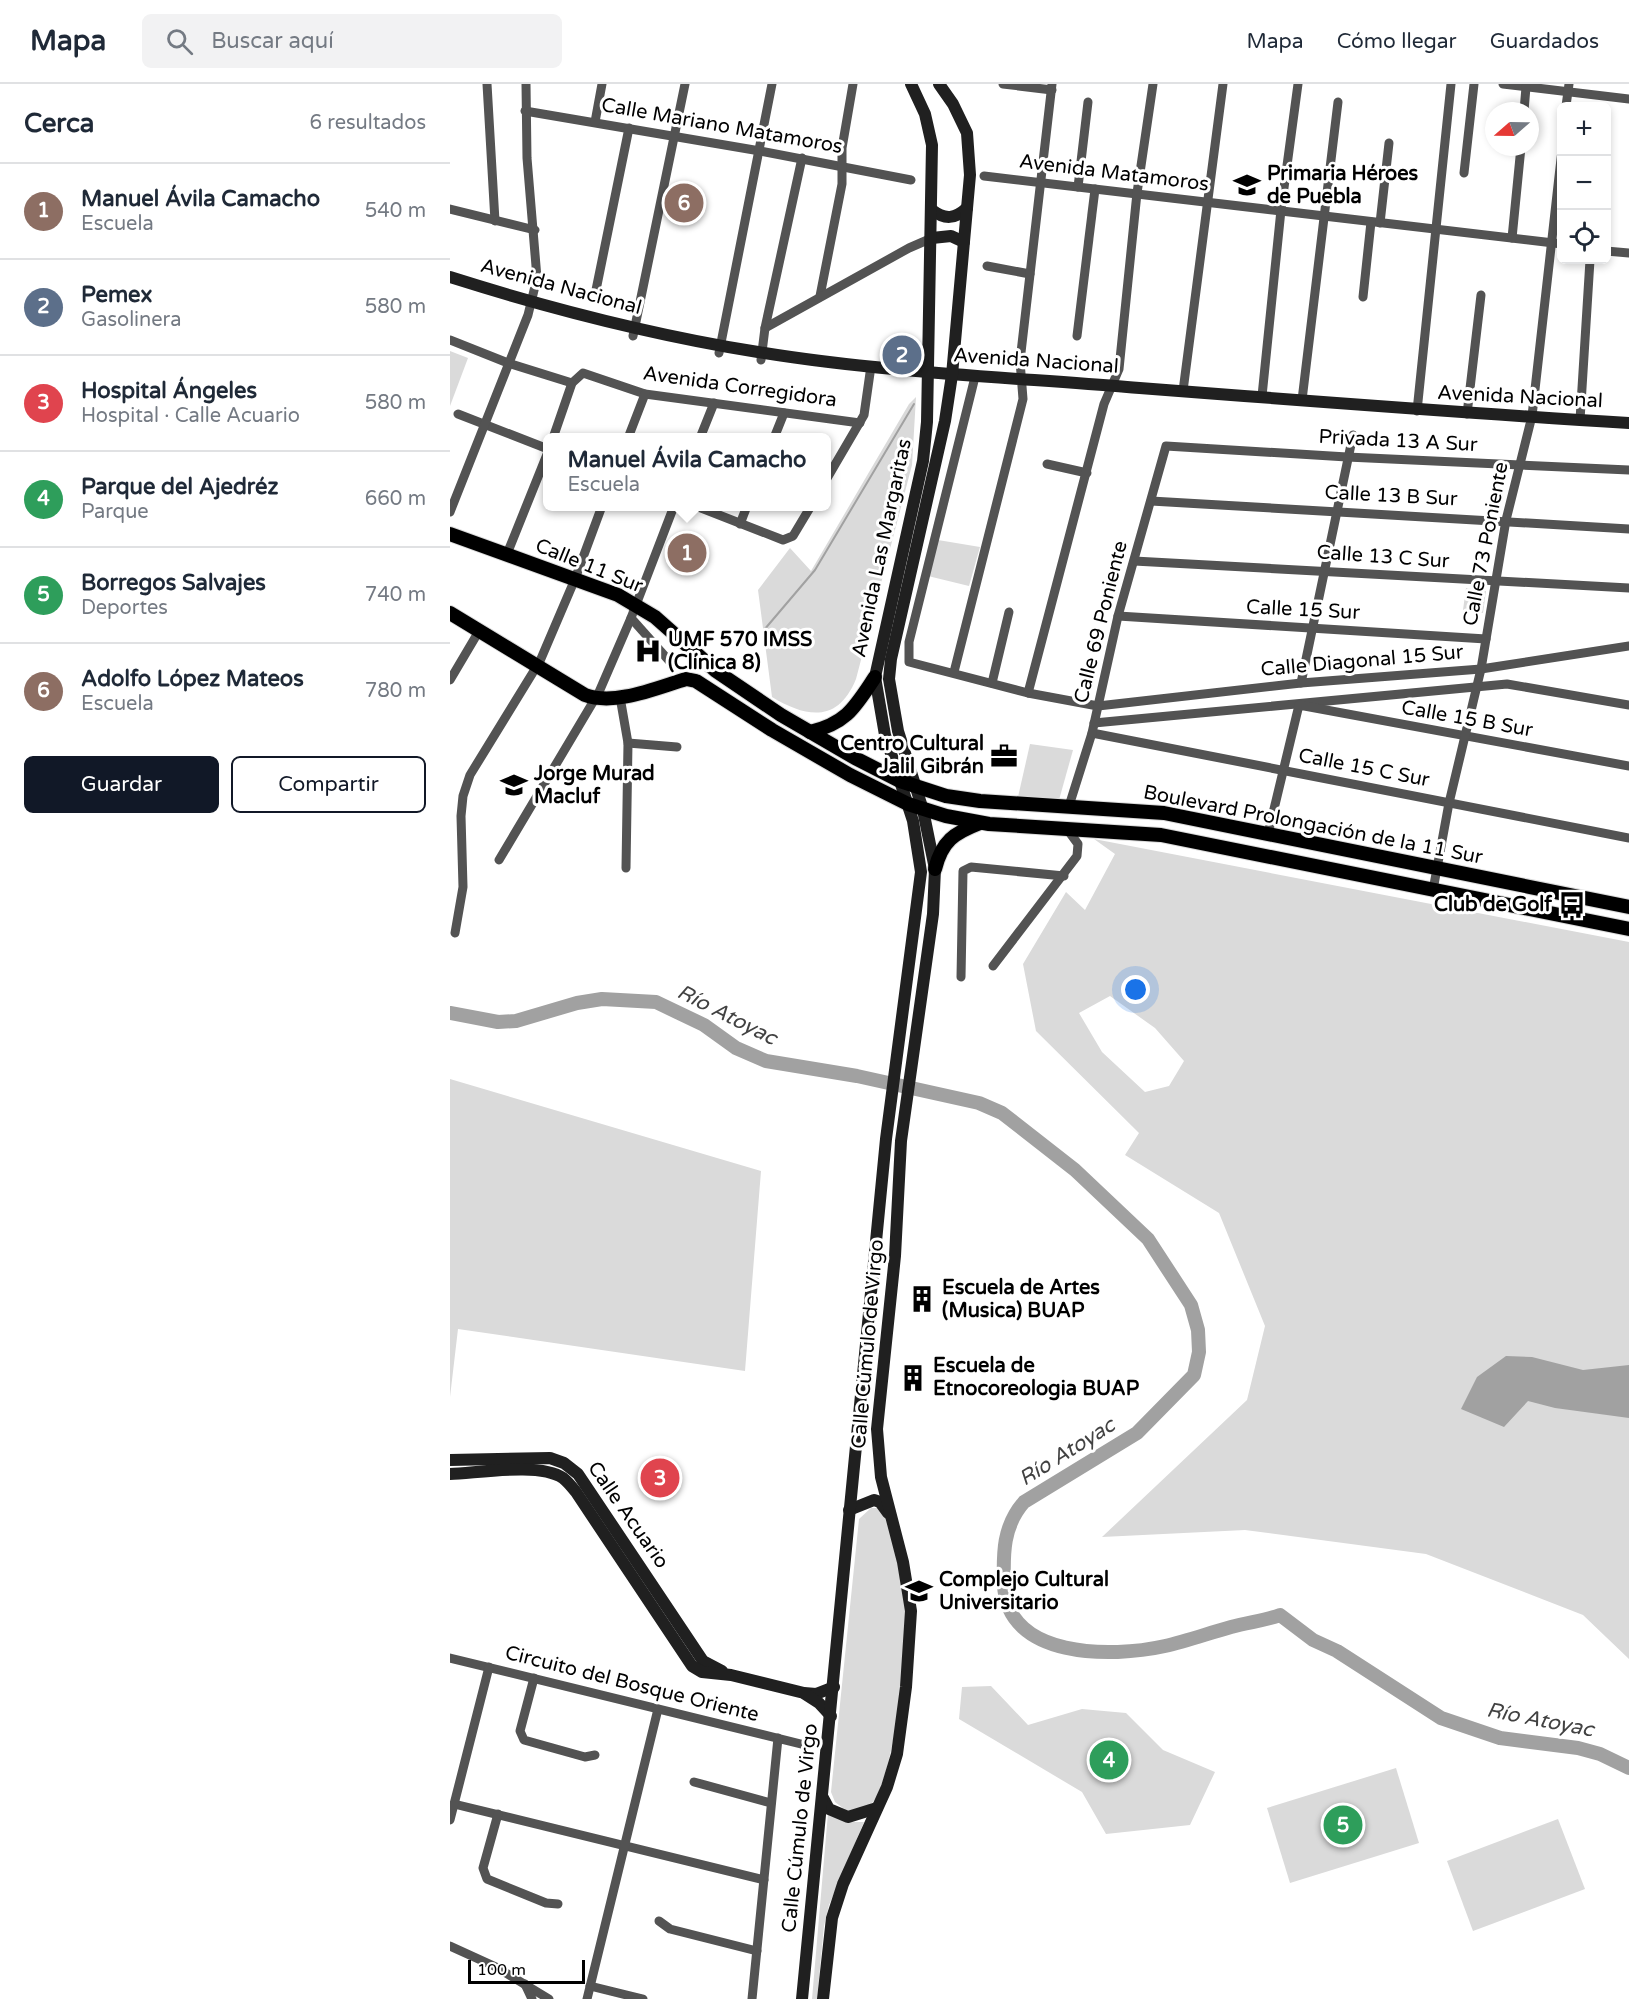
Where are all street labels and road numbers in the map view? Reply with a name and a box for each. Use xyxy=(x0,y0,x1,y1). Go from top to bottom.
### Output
street label: Calle Mariano Matamoros xyxy=(600,93,844,159)
street label: Avenida Matamoros xyxy=(1018,149,1210,197)
street label: Avenida Nacional xyxy=(478,254,644,320)
street label: Avenida Nacional xyxy=(953,343,1119,379)
street label: Avenida Corregidora xyxy=(642,362,838,412)
street label: Avenida Nacional xyxy=(1437,381,1603,413)
street label: Privada 13 A Sur xyxy=(1318,425,1478,457)
street label: Avenida Las Margaritas xyxy=(847,437,917,659)
street label: Calle 73 Poniente xyxy=(1458,460,1514,628)
street label: Calle 13 B Sur xyxy=(1324,481,1458,511)
street label: Calle 11 Sur xyxy=(532,534,647,599)
street label: Calle 69 Poniente xyxy=(1069,538,1133,706)
street label: Calle 13 C Sur xyxy=(1316,540,1451,574)
street label: Calle 15 Sur xyxy=(1245,595,1361,625)
street label: Calle Diagonal 15 Sur xyxy=(1260,640,1465,682)
street label: Calle 15 B Sur xyxy=(1399,696,1535,742)
street label: Calle 15 C Sur xyxy=(1296,744,1432,793)
street label: Boulevard Prolongación de la 11 Sur xyxy=(1141,780,1485,870)
street label: Calle Cúmulo de Virgo xyxy=(847,1238,889,1450)
street label: Calle Acuario xyxy=(582,1457,674,1573)
street label: Circuito del Bosque Oriente xyxy=(503,1641,761,1727)
street label: Calle Cúmulo de Virgo xyxy=(777,1722,823,1934)

